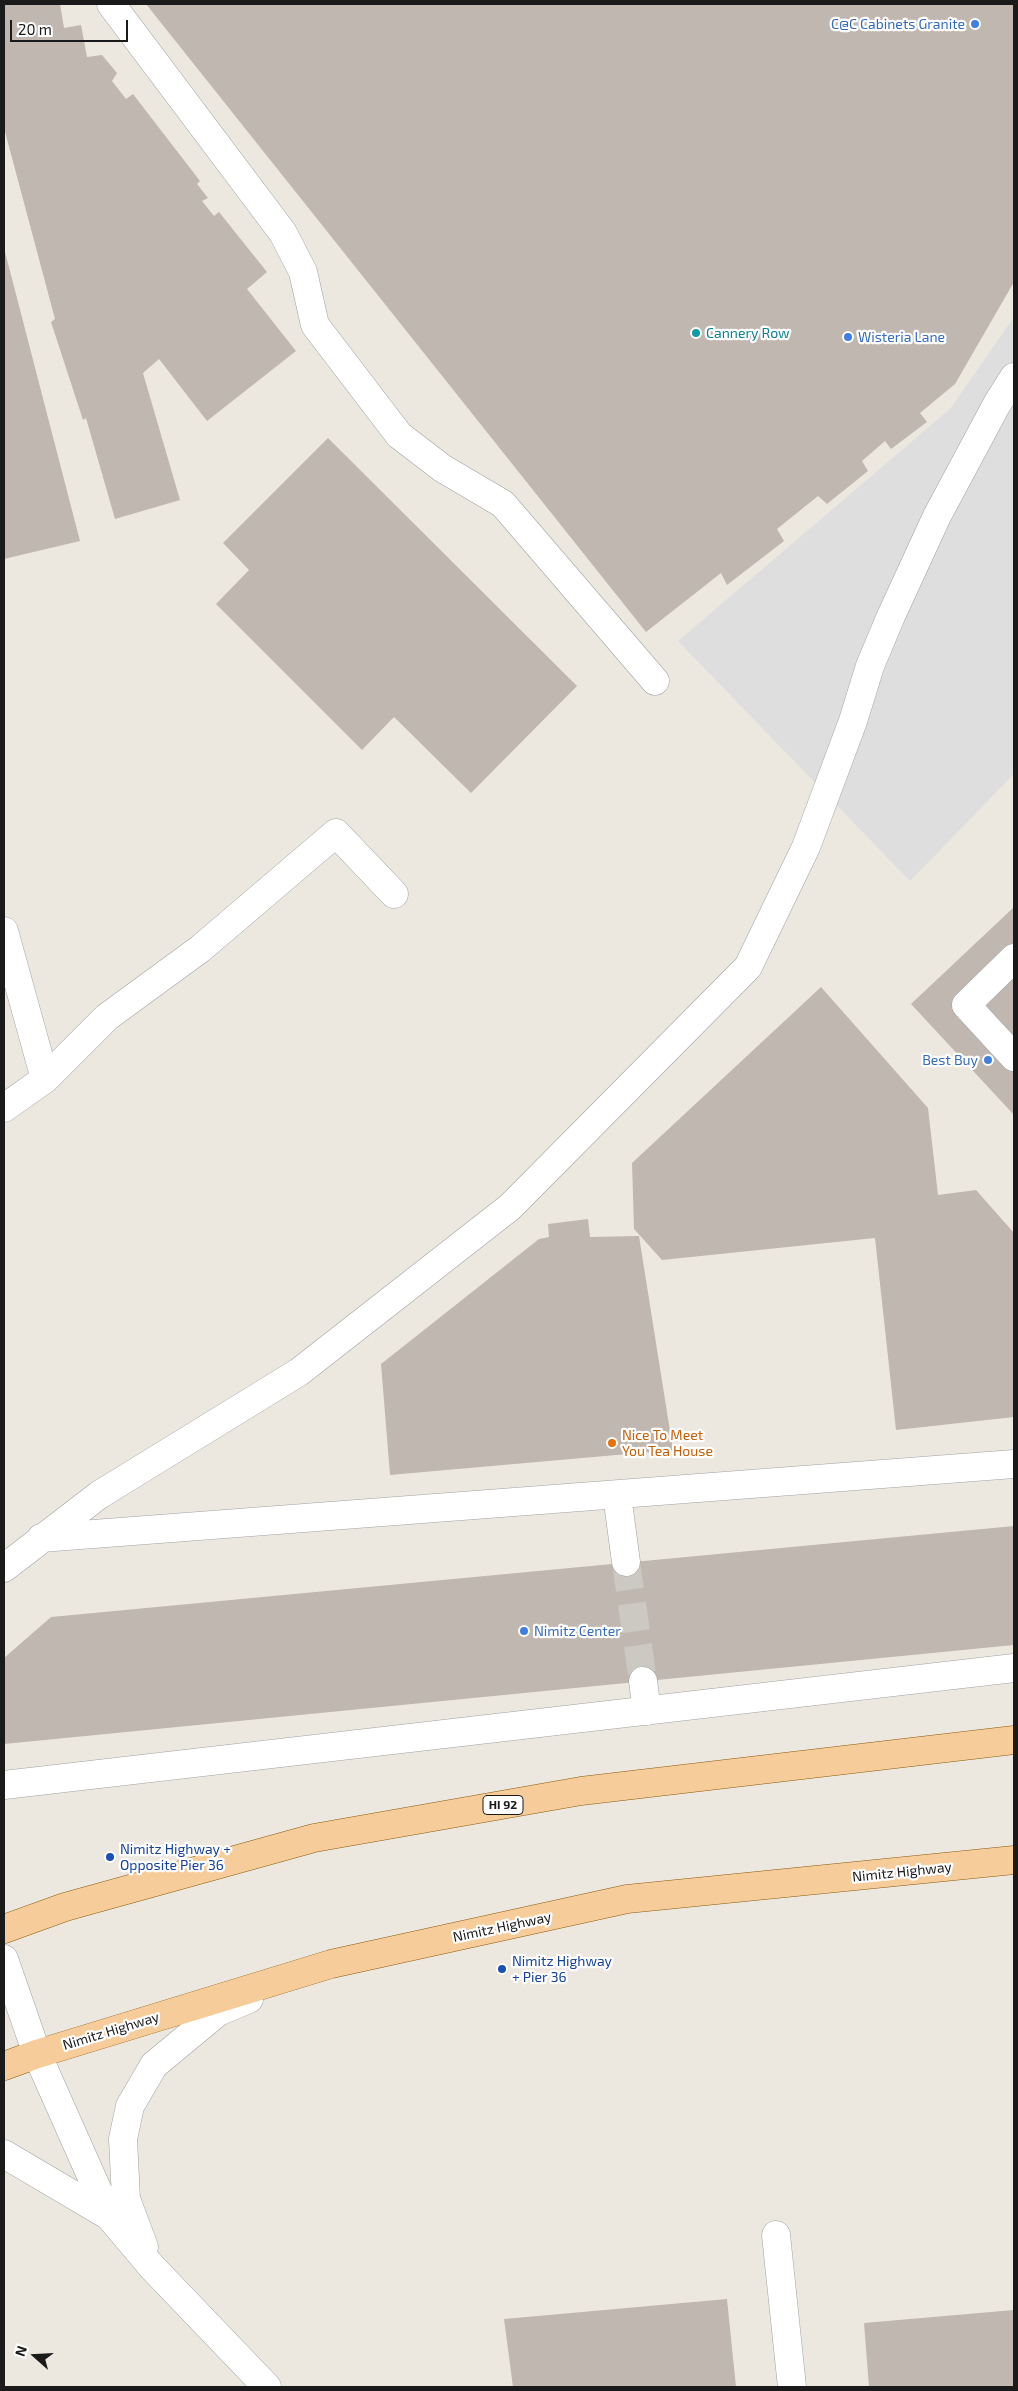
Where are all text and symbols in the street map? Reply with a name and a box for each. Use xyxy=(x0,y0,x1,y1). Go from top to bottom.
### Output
scale bar xyxy=(12,10,130,42)
place label: C@C Cabinets Granite xyxy=(831,16,965,32)
marker: C@C Cabinets Granite xyxy=(969,18,981,30)
text: 20 m xyxy=(18,20,52,38)
place label: Cannery Row xyxy=(706,325,790,341)
marker: Cannery Row xyxy=(690,327,702,339)
place label: Wisteria Lane xyxy=(858,329,945,345)
marker: Wisteria Lane xyxy=(842,331,854,343)
place label: Best Buy xyxy=(922,1052,978,1068)
marker: Best Buy xyxy=(982,1054,994,1066)
place label: Nice To Meet You Tea House xyxy=(622,1427,713,1460)
marker: Nice To Meet You Tea House xyxy=(606,1437,618,1449)
place label: Nimitz Center xyxy=(534,1623,621,1639)
marker: Nimitz Center xyxy=(518,1625,530,1637)
road number: HI 92 xyxy=(483,1796,523,1814)
place label: Nimitz Highway + Opposite Pier 36 xyxy=(120,1841,231,1874)
marker: Nimitz Highway + Opposite Pier 36 xyxy=(104,1851,116,1863)
street label: Nimitz Highway xyxy=(851,1858,953,1886)
street label: Nimitz Highway xyxy=(451,1908,553,1946)
place label: Nimitz Highway + Pier 36 xyxy=(512,1953,612,1985)
marker: Nimitz Highway + Pier 36 xyxy=(496,1963,508,1975)
street label: Nimitz Highway xyxy=(61,2008,161,2054)
north arrow xyxy=(10,2331,60,2381)
text: N xyxy=(11,2343,30,2359)

